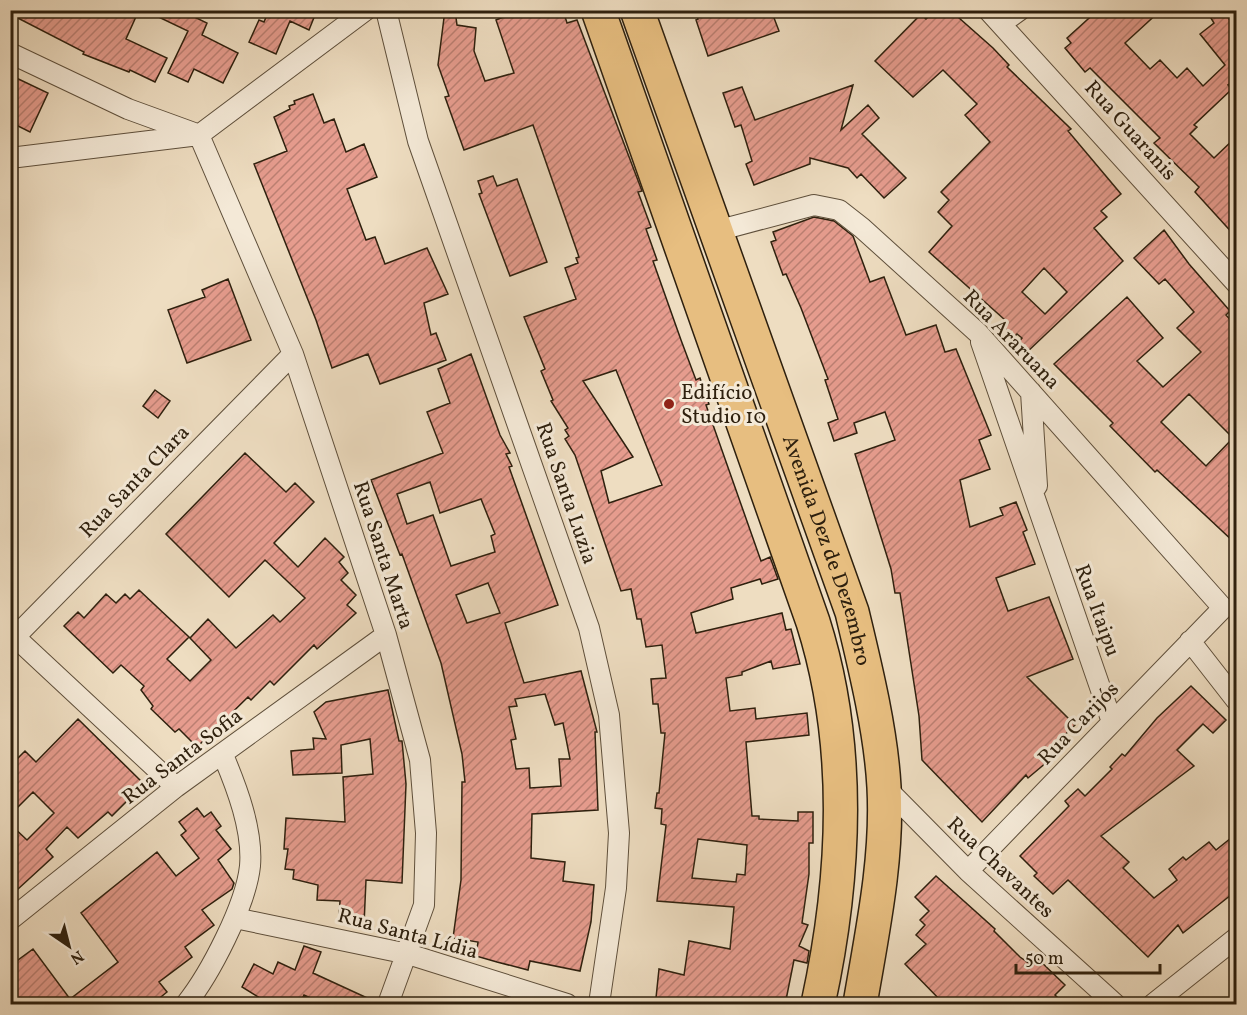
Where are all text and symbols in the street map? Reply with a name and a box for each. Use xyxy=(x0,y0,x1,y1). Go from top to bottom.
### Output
street label: Rua Guaranis xyxy=(1077,75,1183,187)
street label: Rua Araruana xyxy=(956,284,1066,397)
place label: Edifício Studio 10 xyxy=(681,379,766,432)
marker: Edifício Studio 10 xyxy=(662,397,676,411)
street label: Rua Santa Clara xyxy=(74,419,197,545)
street label: Rua Santa Luzia xyxy=(528,419,603,568)
street label: Avenida Dez de Dezembro xyxy=(774,431,877,669)
street label: Rua Santa Marta xyxy=(345,478,420,633)
street label: Rua Itaipu xyxy=(1066,560,1127,661)
street label: Rua Carijós xyxy=(1032,676,1126,772)
street label: Rua Santa Sofia xyxy=(117,702,249,812)
street label: Rua Chavantes xyxy=(940,811,1060,925)
street label: Rua Santa Lídia xyxy=(334,902,481,967)
north arrow xyxy=(39,916,99,976)
scale bar xyxy=(1016,937,1160,975)
text: N xyxy=(65,944,88,969)
text: 50 m xyxy=(1025,947,1064,972)

